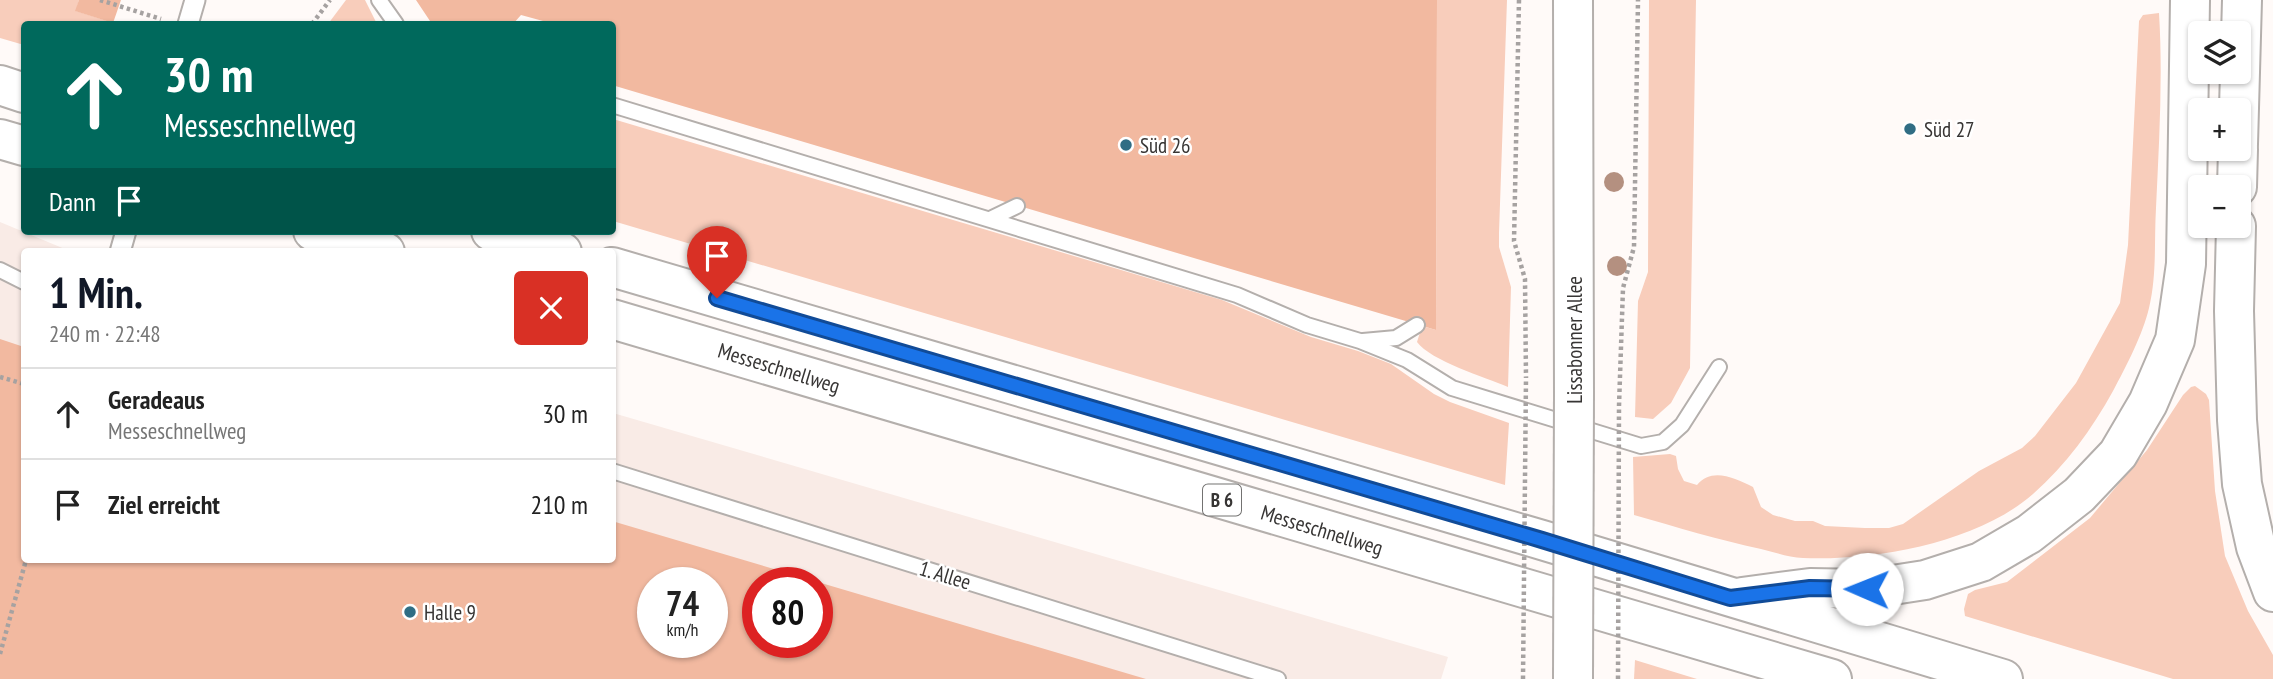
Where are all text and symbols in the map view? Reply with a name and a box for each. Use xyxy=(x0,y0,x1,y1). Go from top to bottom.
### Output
map controls xyxy=(2188,21,2251,238)
button: layers xyxy=(2188,21,2251,84)
text: 30 m xyxy=(164,42,253,106)
icon: ahead xyxy=(49,49,140,140)
button: + xyxy=(2188,98,2251,161)
text: Messeschnellweg xyxy=(164,104,356,146)
place label: Süd 27 xyxy=(1924,116,1975,143)
marker: Süd 27 xyxy=(1902,121,1918,137)
place label: Süd 26 xyxy=(1140,132,1191,159)
marker: Süd 26 xyxy=(1118,137,1134,153)
button: − xyxy=(2188,175,2251,238)
icon: arrive xyxy=(110,182,148,220)
text: Dann xyxy=(49,185,96,218)
pin xyxy=(687,226,747,298)
icon: arrive xyxy=(698,237,736,275)
text: 1 Min. xyxy=(49,265,143,320)
button: close xyxy=(514,271,588,345)
street label: Lissabonner Allee xyxy=(1561,276,1588,404)
text: 240 m · 22:48 xyxy=(49,319,161,348)
street label: Messeschnellweg xyxy=(715,337,843,399)
text: Geradeaus xyxy=(108,383,205,416)
icon: ahead xyxy=(49,395,87,433)
text: 30 m xyxy=(542,397,588,430)
text: Messeschnellweg xyxy=(108,416,246,445)
road number: B 6 xyxy=(1203,485,1241,516)
icon: arrive xyxy=(49,486,87,524)
text: Ziel erreicht xyxy=(108,488,220,521)
text: 210 m xyxy=(530,488,588,521)
street label: Messeschnellweg xyxy=(1258,499,1386,561)
position arrow xyxy=(1830,552,1904,626)
street label: 1. Allee xyxy=(916,554,974,596)
speed limit sign: 80 xyxy=(742,567,833,658)
text: 74 xyxy=(666,580,699,626)
place label: Halle 9 xyxy=(424,599,476,626)
marker: Halle 9 xyxy=(402,604,418,620)
text: km/h xyxy=(667,618,698,641)

